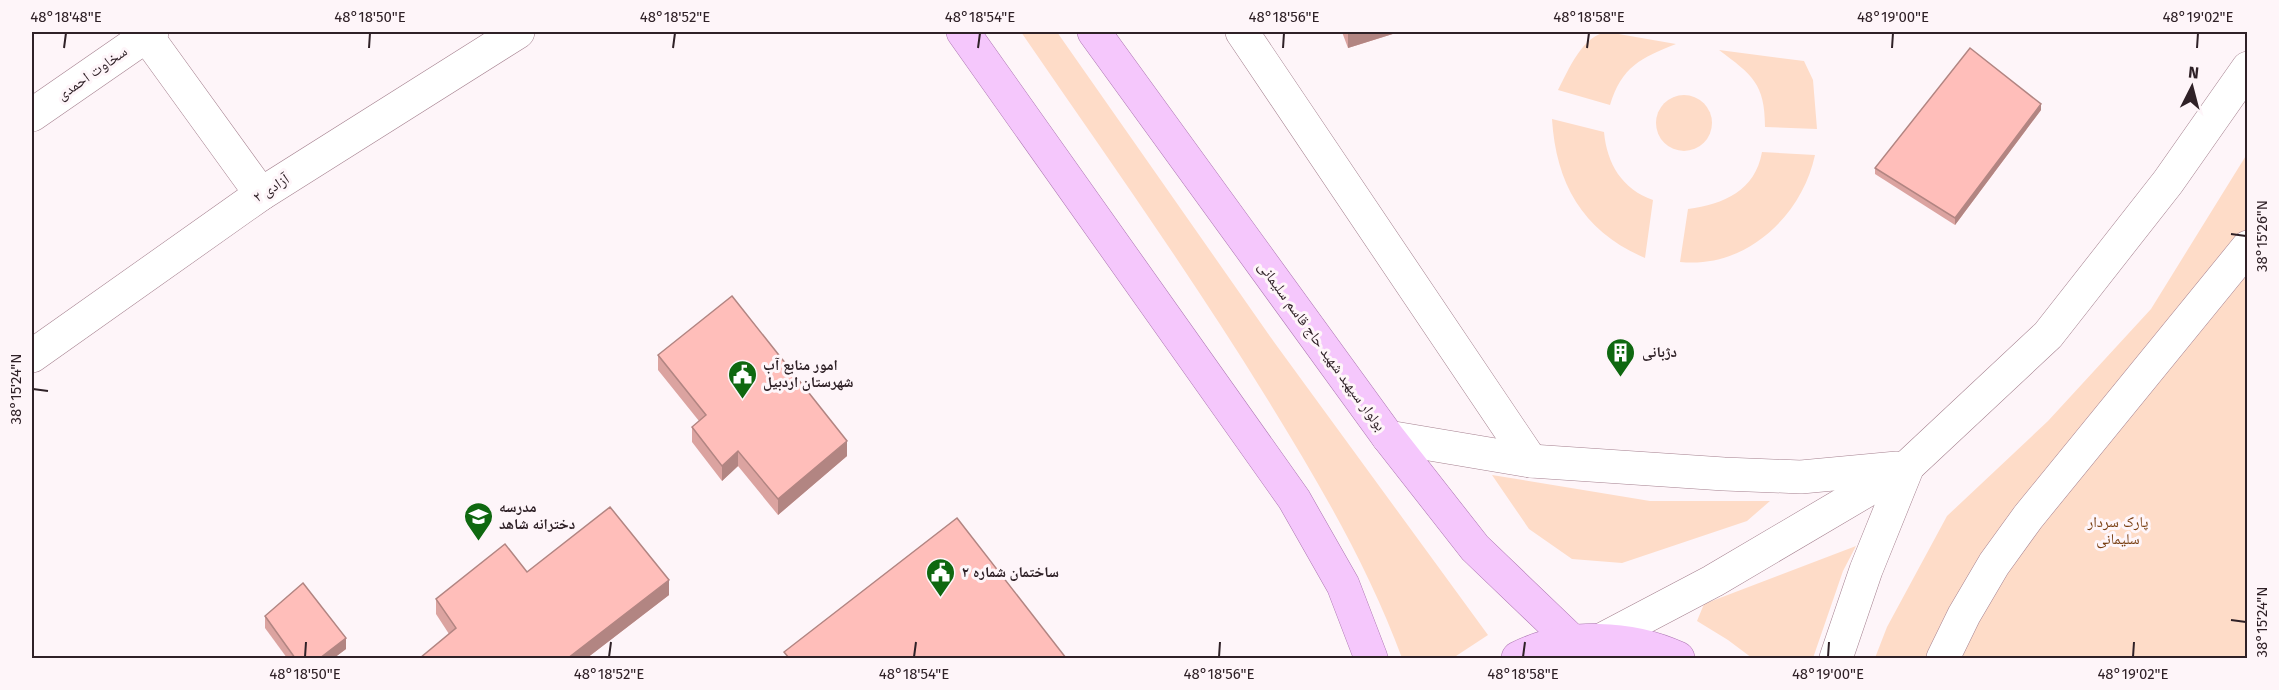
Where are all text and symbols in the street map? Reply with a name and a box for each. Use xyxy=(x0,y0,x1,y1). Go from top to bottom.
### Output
text: 48°18'48"E xyxy=(30,8,102,26)
text: 48°18'50"E xyxy=(334,8,406,26)
text: 48°18'52"E xyxy=(640,8,710,26)
text: 48°18'54"E xyxy=(945,8,1015,26)
text: 48°18'56"E xyxy=(1248,8,1320,26)
text: 48°18'58"E xyxy=(1553,8,1625,26)
text: 48°19'00"E xyxy=(1857,8,1929,26)
text: 48°19'02"E xyxy=(2162,8,2234,26)
street label: سخاوت احمدی xyxy=(53,42,131,105)
north arrow xyxy=(2162,57,2222,117)
text: N xyxy=(2187,63,2200,83)
street label: آزادی ۲ xyxy=(250,169,294,207)
text: 38°15'26"N xyxy=(2253,200,2271,272)
street label: بولوار سپهبد شهید حاج قاسم سلیمانی xyxy=(1254,258,1390,435)
building icon: دژبانی xyxy=(1605,336,1637,378)
place label: دژبانی xyxy=(1642,343,1677,361)
text: 38°15'24"N xyxy=(7,354,25,424)
place label: امور منابع آب شهرستان اردبیل xyxy=(763,356,853,391)
public building icon: امور منابع آب شهرستان اردبیل xyxy=(726,358,758,400)
place label: مدرسه دخترانه شاهد xyxy=(499,498,575,533)
school or university icon: مدرسه دخترانه شاهد xyxy=(462,500,494,542)
park label: پارک سردار سلیمانی xyxy=(2086,513,2149,549)
public building icon: ساختمان شماره ۲ xyxy=(925,556,957,598)
place label: ساختمان شماره ۲ xyxy=(962,563,1059,581)
text: 38°15'24"N xyxy=(2253,587,2271,657)
text: 48°18'50"E xyxy=(269,665,341,683)
text: 48°18'52"E xyxy=(574,665,644,683)
text: 48°18'54"E xyxy=(879,665,949,683)
text: 48°18'56"E xyxy=(1183,665,1255,683)
text: 48°18'58"E xyxy=(1487,665,1559,683)
text: 48°19'00"E xyxy=(1792,665,1864,683)
text: 48°19'02"E xyxy=(2097,665,2169,683)

